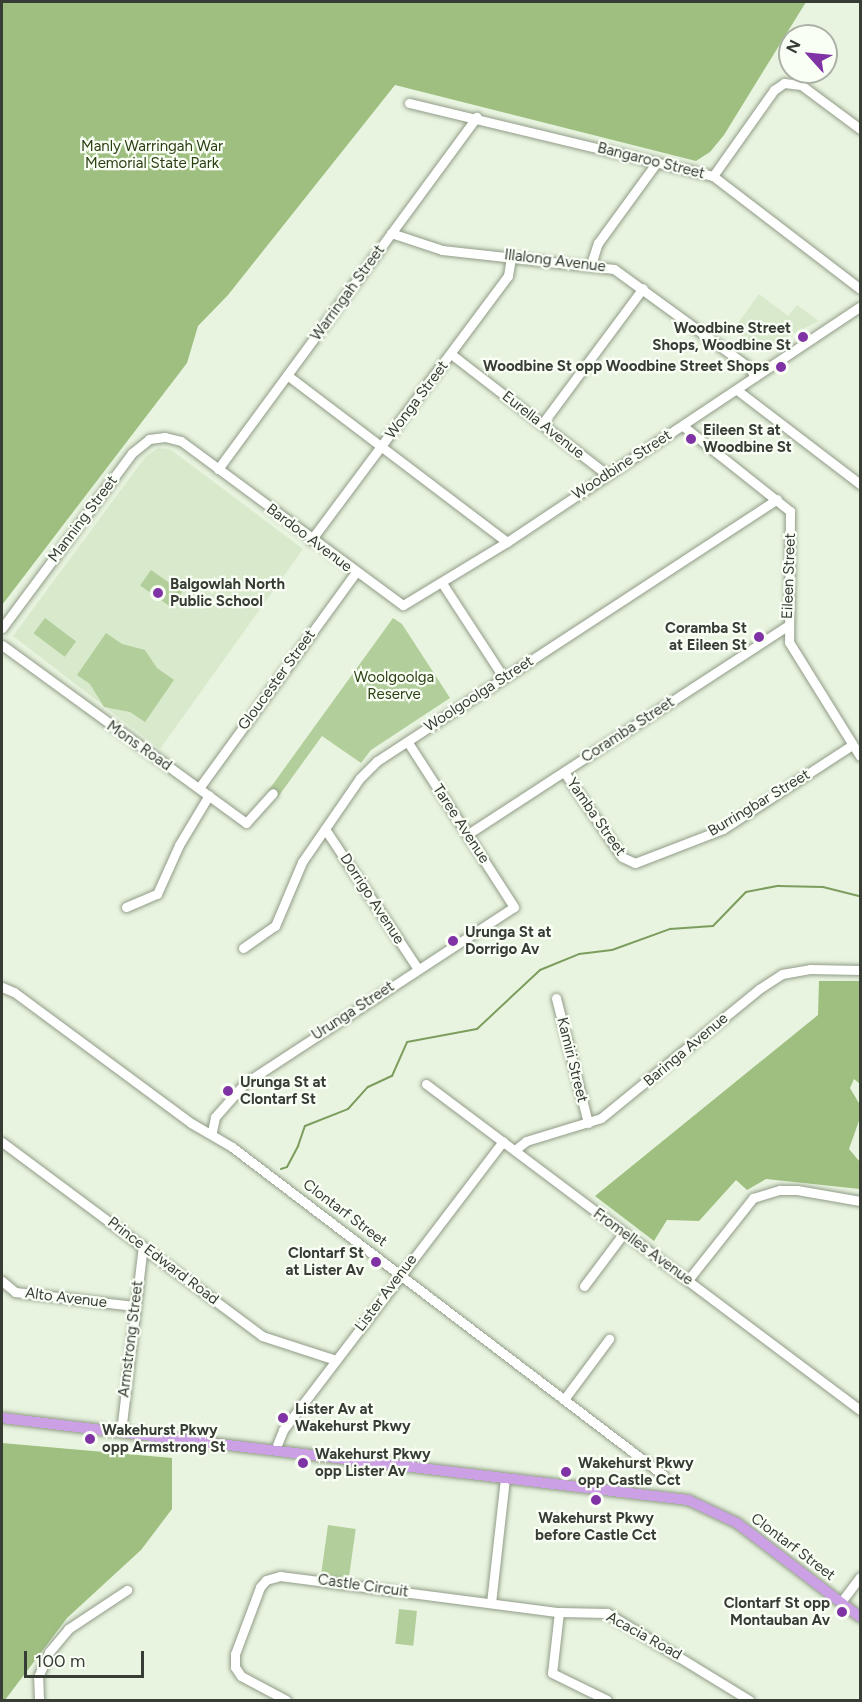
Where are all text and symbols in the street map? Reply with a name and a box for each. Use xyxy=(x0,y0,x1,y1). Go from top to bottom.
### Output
north arrow xyxy=(778,24,838,84)
text: N xyxy=(782,37,805,56)
park label: Manly Warringah War Memorial State Park xyxy=(81,137,223,172)
street label: Bangaroo Street xyxy=(596,139,706,183)
street label: Warringah Street xyxy=(307,242,389,344)
street label: Illalong Avenue xyxy=(503,246,607,276)
place label: Woodbine Street Shops, Woodbine St xyxy=(652,319,791,354)
marker: Woodbine Street Shops, Woodbine St xyxy=(796,330,810,344)
street label: Wonga Street xyxy=(382,357,452,443)
place label: Woodbine St opp Woodbine Street Shops xyxy=(483,358,769,376)
marker: Woodbine St opp Woodbine Street Shops xyxy=(774,360,788,374)
street label: Eurella Avenue xyxy=(498,387,588,463)
place label: Eileen St at Woodbine St xyxy=(703,421,792,456)
street label: Woodbine Street xyxy=(569,426,675,504)
marker: Eileen St at Woodbine St xyxy=(684,432,698,446)
street label: Manning Street xyxy=(45,472,121,566)
street label: Bardoo Avenue xyxy=(263,500,355,576)
street label: Eileen Street xyxy=(779,533,799,619)
place label: Balgowlah North Public School xyxy=(170,575,285,610)
marker: Balgowlah North Public School xyxy=(151,586,165,600)
place label: Coramba St at Eileen St xyxy=(665,619,747,654)
street label: Gloucester Street xyxy=(235,626,319,734)
marker: Coramba St at Eileen St xyxy=(752,630,766,644)
street label: Woolgoolga Street xyxy=(421,652,537,736)
park label: Woolgoolga Reserve xyxy=(354,668,434,703)
street label: Coramba Street xyxy=(578,693,678,767)
street label: Mons Road xyxy=(103,717,175,775)
street label: Burringbar Street xyxy=(705,766,813,840)
street label: Yamba Street xyxy=(563,775,629,859)
street label: Taree Avenue xyxy=(429,781,493,867)
street label: Dorrigo Avenue xyxy=(336,850,408,948)
place label: Urunga St at Dorrigo Av xyxy=(465,923,552,958)
marker: Urunga St at Dorrigo Av xyxy=(446,934,460,948)
street label: Urunga Street xyxy=(308,978,398,1044)
street label: Baringa Avenue xyxy=(640,1009,732,1091)
street label: Kamiri Street xyxy=(553,1016,591,1104)
place label: Urunga St at Clontarf St xyxy=(240,1073,327,1108)
marker: Urunga St at Clontarf St xyxy=(221,1084,235,1098)
street label: Clontarf Street xyxy=(299,1175,391,1251)
street label: Fromelles Avenue xyxy=(590,1205,696,1289)
street label: Prince Edward Road xyxy=(104,1213,222,1309)
place label: Clontarf St at Lister Av xyxy=(286,1244,364,1279)
street label: Lister Avenue xyxy=(351,1251,421,1335)
marker: Clontarf St at Lister Av xyxy=(369,1255,383,1269)
street label: Armstrong Street xyxy=(115,1280,147,1398)
street label: Alto Avenue xyxy=(24,1284,108,1312)
place label: Lister Av at Wakehurst Pkwy xyxy=(295,1400,411,1435)
marker: Lister Av at Wakehurst Pkwy xyxy=(276,1411,290,1425)
place label: Wakehurst Pkwy opp Armstrong St xyxy=(102,1421,225,1456)
marker: Wakehurst Pkwy opp Armstrong St xyxy=(83,1432,97,1446)
place label: Wakehurst Pkwy opp Lister Av xyxy=(315,1445,431,1480)
place label: Wakehurst Pkwy opp Castle Cct xyxy=(578,1454,694,1489)
marker: Wakehurst Pkwy opp Lister Av xyxy=(296,1456,310,1470)
marker: Wakehurst Pkwy opp Castle Cct xyxy=(559,1465,573,1479)
marker: Wakehurst Pkwy before Castle Cct xyxy=(589,1493,603,1507)
place label: Wakehurst Pkwy before Castle Cct xyxy=(535,1509,657,1544)
street label: Clontarf Street xyxy=(747,1509,839,1585)
street label: Castle Circuit xyxy=(317,1571,409,1601)
place label: Clontarf St opp Montauban Av xyxy=(724,1594,830,1629)
marker: Clontarf St opp Montauban Av xyxy=(835,1605,849,1619)
street label: Acacia Road xyxy=(603,1608,685,1664)
scale bar xyxy=(27,1639,147,1677)
text: 100 m xyxy=(35,1650,85,1672)

